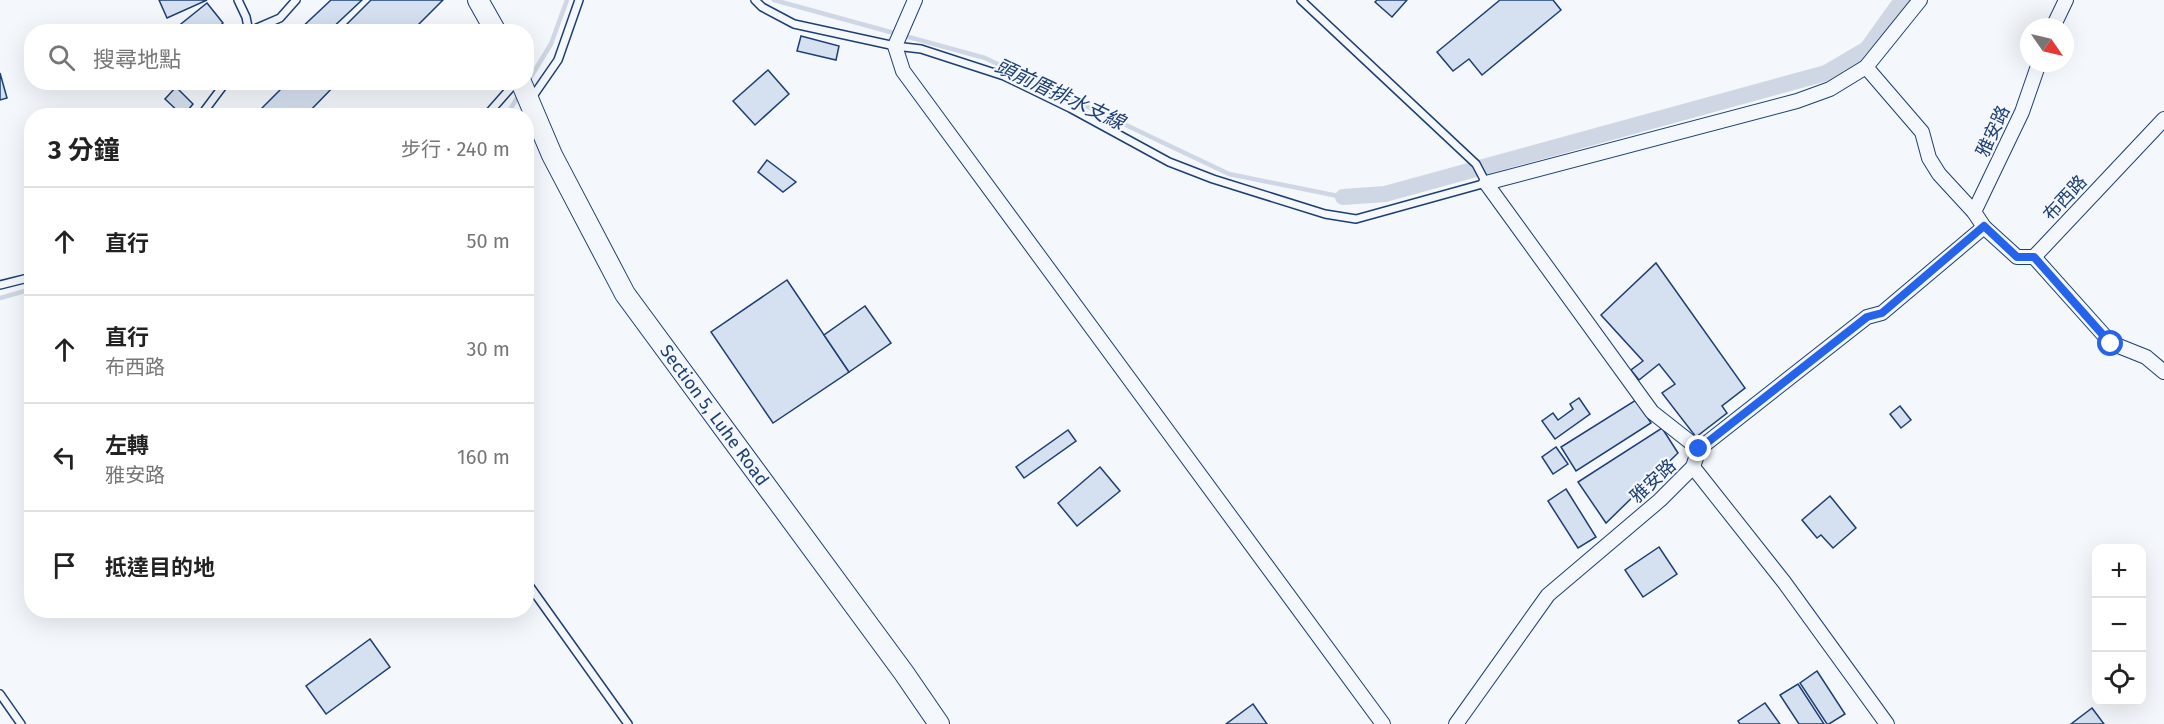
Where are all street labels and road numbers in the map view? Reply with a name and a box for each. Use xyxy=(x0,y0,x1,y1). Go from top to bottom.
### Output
street label: 雅安路 xyxy=(1972,102,2014,160)
street label: 布西路 xyxy=(2039,171,2091,225)
street label: Section 5, Luhe Road xyxy=(655,341,773,490)
street label: 雅安路 xyxy=(1626,455,1680,507)

